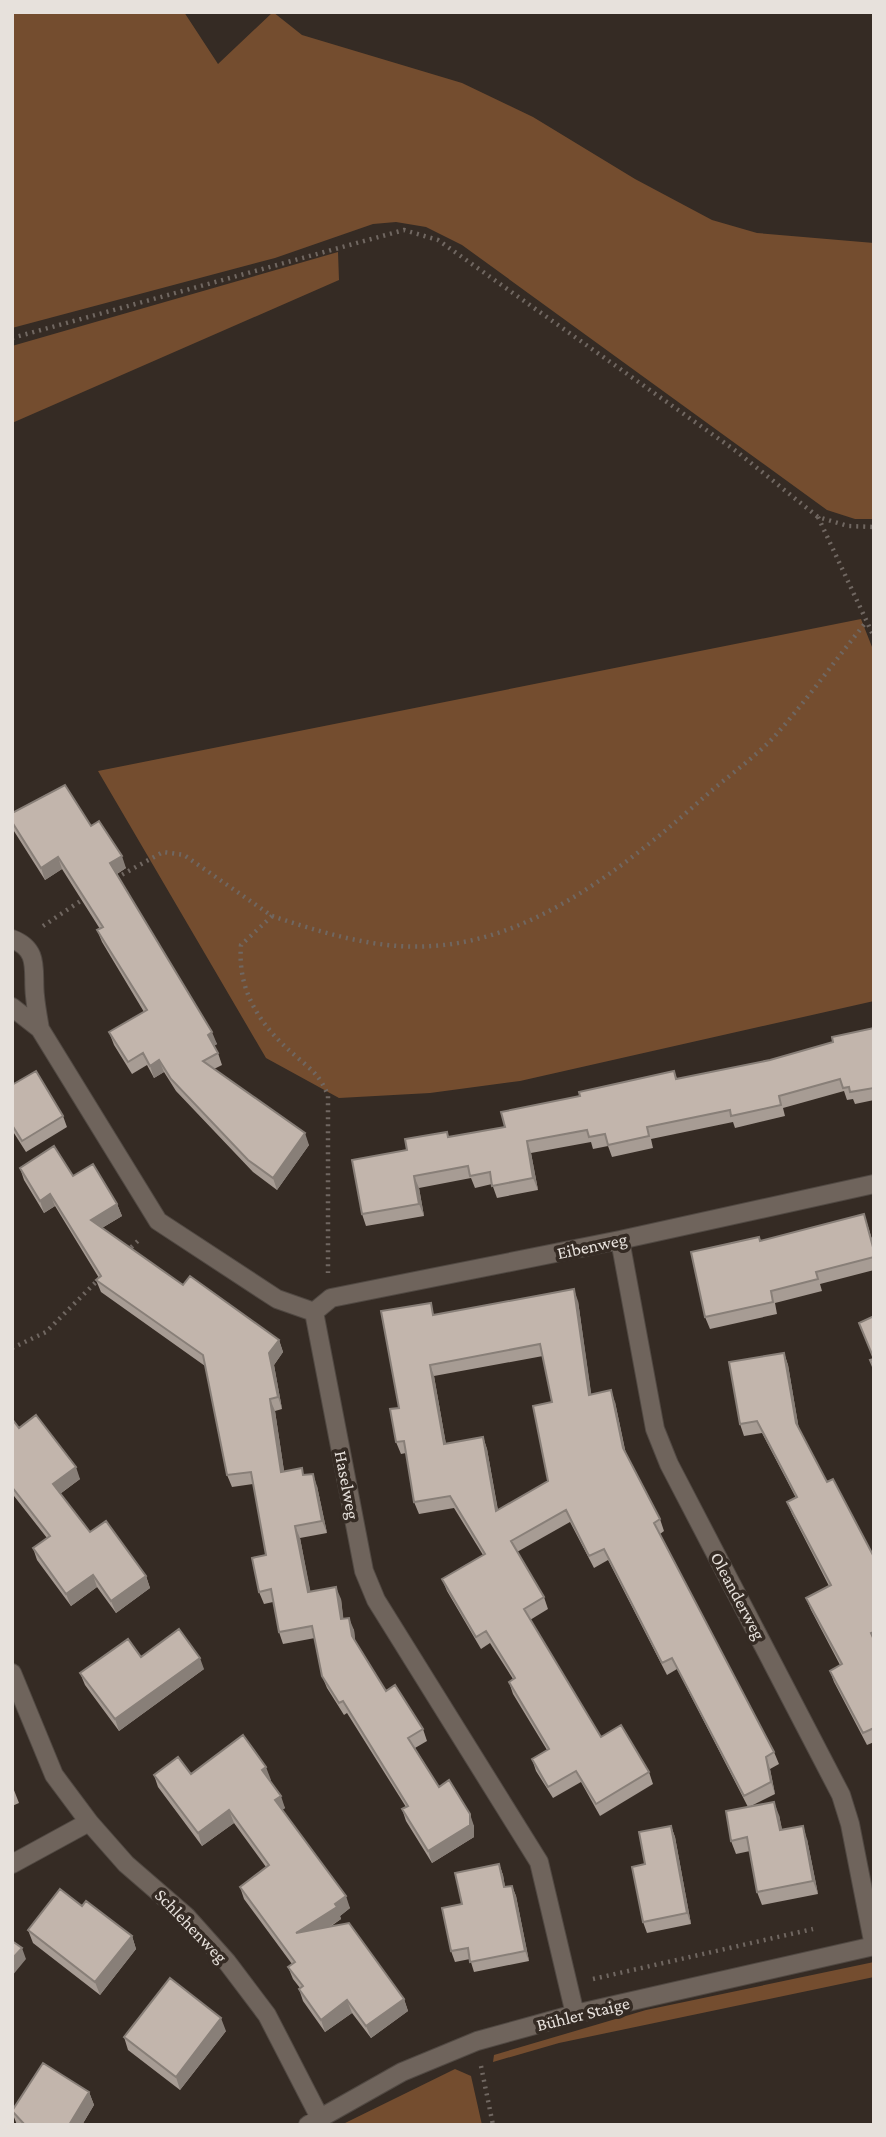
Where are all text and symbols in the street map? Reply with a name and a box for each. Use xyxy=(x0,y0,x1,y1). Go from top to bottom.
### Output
street label: Eibenweg xyxy=(555,1229,629,1263)
street label: Haselweg xyxy=(331,1449,364,1521)
street label: Oleanderweg xyxy=(707,1549,770,1643)
street label: Schlehenweg xyxy=(151,1885,231,1967)
street label: Bühler Staige xyxy=(534,1993,632,2035)

